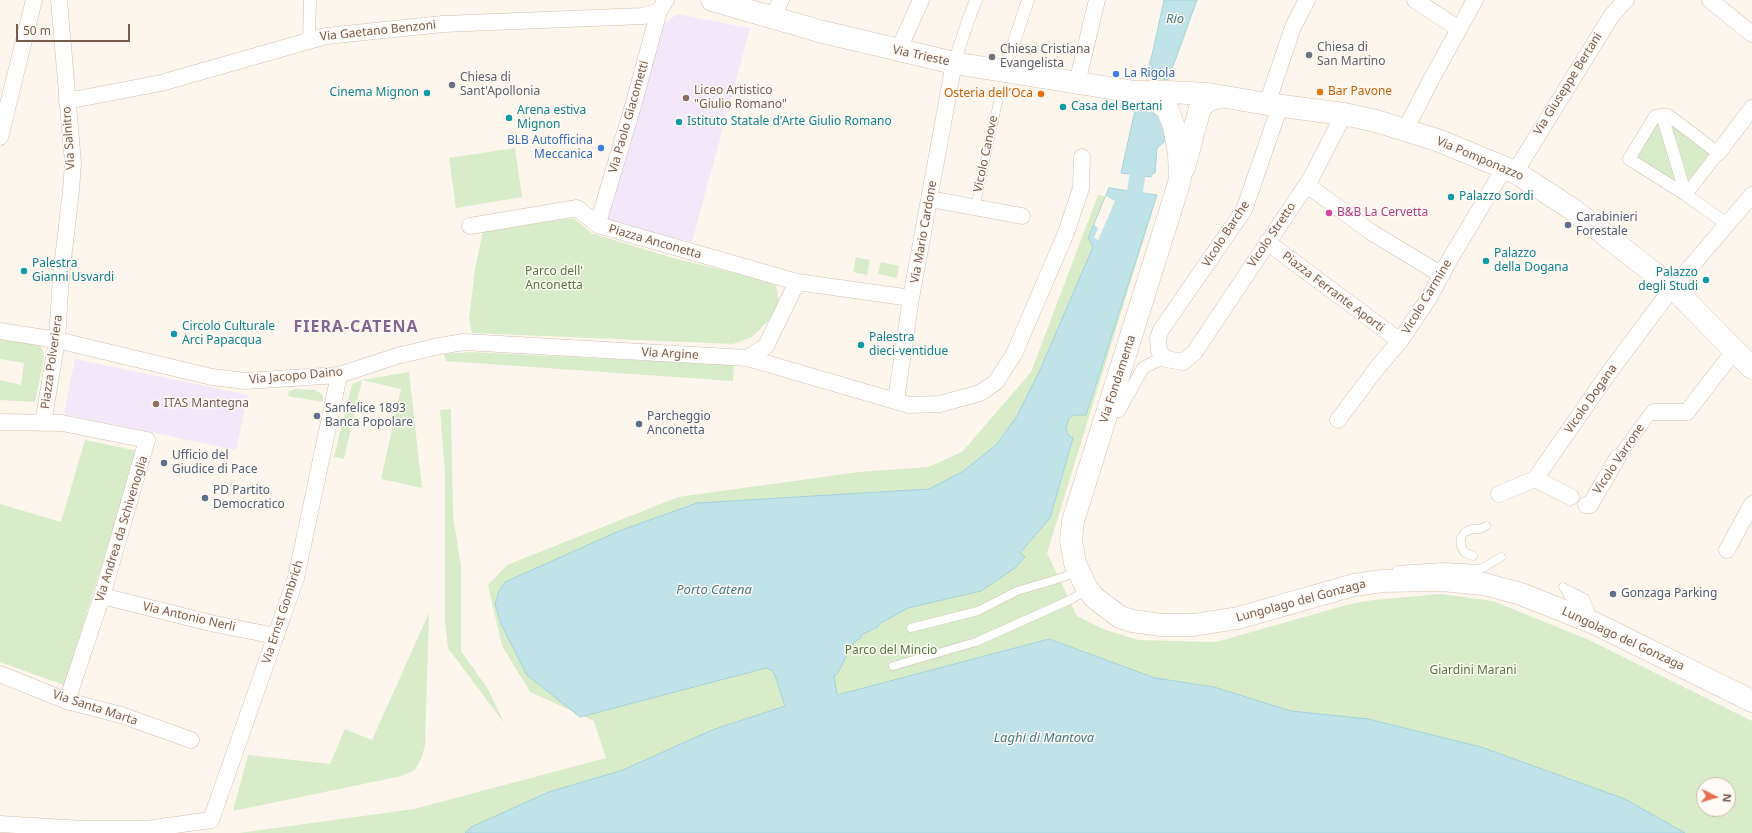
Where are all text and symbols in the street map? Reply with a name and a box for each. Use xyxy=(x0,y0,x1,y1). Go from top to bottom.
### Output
water label: Rio xyxy=(1166,11,1184,27)
scale bar xyxy=(18,16,132,42)
street label: Via Gaetano Benzoni xyxy=(319,18,437,44)
text: 50 m xyxy=(23,22,51,39)
street label: Via Giuseppe Bertani xyxy=(1531,30,1605,138)
place label: Chiesa di San Martino xyxy=(1317,41,1386,69)
street label: Via Trieste xyxy=(891,43,951,69)
place label: Chiesa Cristiana Evangelista xyxy=(1000,43,1090,71)
marker: Chiesa di San Martino xyxy=(1304,50,1314,60)
marker: Chiesa Cristiana Evangelista xyxy=(987,52,997,62)
street label: Via Paolo Giacometti xyxy=(606,59,652,175)
place label: La Rigola xyxy=(1124,67,1175,81)
marker: La Rigola xyxy=(1111,69,1121,79)
place label: Chiesa di Sant'Apollonia xyxy=(460,71,540,99)
marker: Chiesa di Sant'Apollonia xyxy=(447,80,457,90)
place label: Liceo Artistico "Giulio Romano" xyxy=(694,84,787,112)
place label: Bar Pavone xyxy=(1328,85,1392,99)
place label: Cinema Mignon xyxy=(330,86,419,100)
place label: Osteria dell'Oca xyxy=(944,87,1033,101)
marker: Bar Pavone xyxy=(1315,87,1325,97)
marker: Cinema Mignon xyxy=(422,88,432,98)
marker: Osteria dell'Oca xyxy=(1036,89,1046,99)
marker: Liceo Artistico "Giulio Romano" xyxy=(681,93,691,103)
place label: Casa del Bertani xyxy=(1071,100,1162,114)
marker: Casa del Bertani xyxy=(1058,102,1068,112)
place label: Arena estiva Mignon xyxy=(517,104,586,132)
street label: Via Salnitro xyxy=(60,106,78,170)
marker: Arena estiva Mignon xyxy=(504,113,514,123)
street label: Vicolo Canove xyxy=(971,114,1001,194)
place label: Istituto Statale d'Arte Giulio Romano xyxy=(687,115,892,129)
marker: Istituto Statale d'Arte Giulio Romano xyxy=(674,117,684,127)
place label: BLB Autofficina Meccanica xyxy=(507,134,593,162)
street label: Via Pomponazzo xyxy=(1434,134,1526,184)
marker: BLB Autofficina Meccanica xyxy=(596,143,606,153)
street label: Via Mario Cardone xyxy=(908,180,940,284)
place label: Palazzo Sordi xyxy=(1459,190,1534,204)
marker: Palazzo Sordi xyxy=(1446,192,1456,202)
street label: Vicolo Barche xyxy=(1199,198,1253,270)
street label: Vicolo Stretto xyxy=(1245,200,1299,270)
place label: B&B La Cervetta xyxy=(1337,206,1428,220)
marker: B&B La Cervetta xyxy=(1324,208,1334,218)
place label: Carabinieri Forestale xyxy=(1576,211,1638,239)
marker: Carabinieri Forestale xyxy=(1563,220,1573,230)
street label: Piazza Anconetta xyxy=(607,222,703,262)
place label: Palazzo della Dogana xyxy=(1494,247,1568,275)
street label: Piazza Ferrante Aporti xyxy=(1279,249,1387,335)
marker: Palazzo della Dogana xyxy=(1481,256,1491,266)
place label: Palestra Gianni Usvardi xyxy=(32,257,114,285)
street label: Vicolo Carmine xyxy=(1399,257,1455,337)
park label: Parco dell' Anconetta xyxy=(525,265,583,293)
marker: Palestra Gianni Usvardi xyxy=(19,266,29,276)
place label: Palazzo degli Studi xyxy=(1638,266,1698,294)
marker: Palazzo degli Studi xyxy=(1701,275,1711,285)
street label: Piazza Polveriera xyxy=(38,314,66,410)
district label: FIERA-CATENA xyxy=(293,317,419,337)
place label: Circolo Culturale Arci Papacqua xyxy=(182,320,275,348)
marker: Circolo Culturale Arci Papacqua xyxy=(169,329,179,339)
place label: Palestra dieci-ventidue xyxy=(869,331,948,359)
street label: Via Fondamenta xyxy=(1097,333,1139,425)
marker: Palestra dieci-ventidue xyxy=(856,340,866,350)
street label: Via Argine xyxy=(641,345,699,363)
street label: Vicolo Dogana xyxy=(1562,362,1620,436)
street label: Via Jacopo Daino xyxy=(248,365,344,387)
place label: ITAS Mantegna xyxy=(164,397,249,411)
marker: ITAS Mantegna xyxy=(151,399,161,409)
place label: Sanfelice 1893 Banca Popolare xyxy=(325,402,413,430)
place label: Parcheggio Anconetta xyxy=(647,410,711,438)
marker: Sanfelice 1893 Banca Popolare xyxy=(312,411,322,421)
marker: Parcheggio Anconetta xyxy=(634,419,644,429)
street label: Vicolo Varrone xyxy=(1590,421,1648,497)
place label: Ufficio del Giudice di Pace xyxy=(172,449,257,477)
street label: Via Andrea da Schivenoglia xyxy=(93,454,151,604)
marker: Ufficio del Giudice di Pace xyxy=(159,458,169,468)
place label: PD Partito Democratico xyxy=(213,484,285,512)
marker: PD Partito Democratico xyxy=(200,493,210,503)
street label: Via Ernst Gombrich xyxy=(259,558,307,666)
street label: Lungolago del Gonzaga xyxy=(1235,577,1367,625)
water label: Porto Catena xyxy=(676,582,752,598)
place label: Gonzaga Parking xyxy=(1621,587,1717,601)
marker: Gonzaga Parking xyxy=(1608,589,1618,599)
street label: Via Antonio Nerli xyxy=(141,599,237,635)
street label: Lungolago del Gonzaga xyxy=(1559,604,1687,674)
park label: Parco del Mincio xyxy=(845,644,937,658)
park label: Giardini Marani xyxy=(1430,664,1516,678)
street label: Via Santa Marta xyxy=(51,687,139,729)
water label: Laghi di Mantova xyxy=(994,730,1094,746)
north arrow xyxy=(1696,777,1736,817)
text: N xyxy=(1720,793,1735,803)

